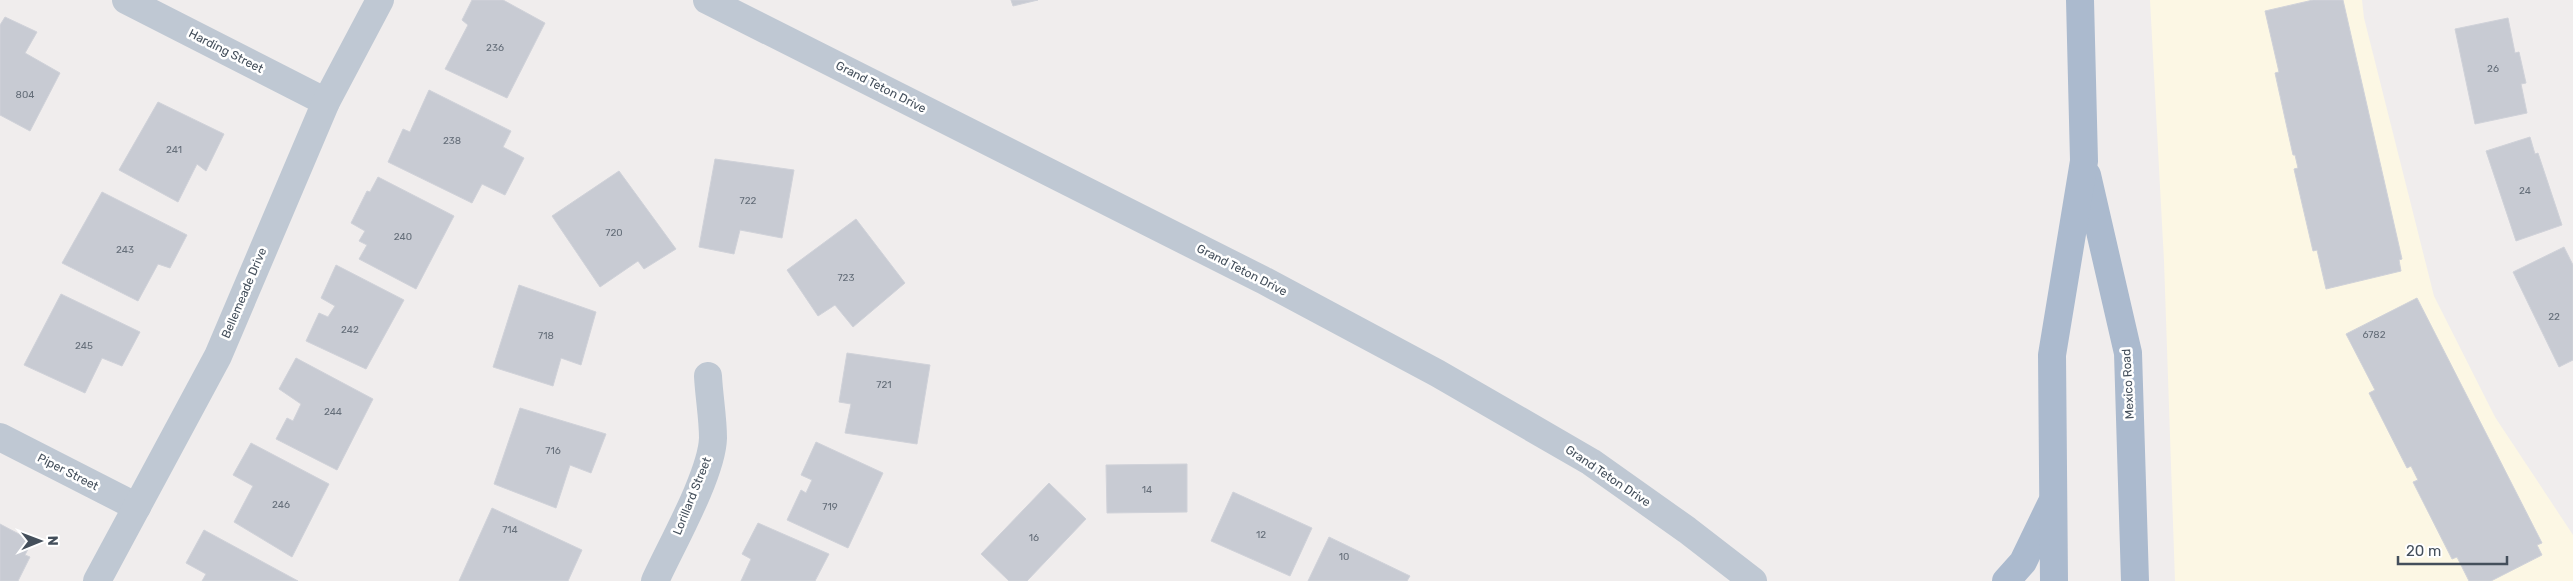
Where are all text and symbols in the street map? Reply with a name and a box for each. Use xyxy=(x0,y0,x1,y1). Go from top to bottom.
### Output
street label: Harding Street xyxy=(186,26,266,76)
house number: 236 xyxy=(486,42,504,54)
street label: Grand Teton Drive xyxy=(834,58,929,116)
house number: 26 xyxy=(2487,63,2499,75)
house number: 804 xyxy=(16,89,34,101)
house number: 238 xyxy=(443,135,461,147)
house number: 241 xyxy=(166,144,182,156)
house number: 24 xyxy=(2519,185,2531,197)
house number: 722 xyxy=(740,195,757,207)
house number: 720 xyxy=(605,227,623,239)
house number: 240 xyxy=(394,231,412,243)
street label: Grand Teton Drive xyxy=(1195,241,1290,299)
house number: 243 xyxy=(116,244,134,256)
street label: Bellemeade Drive xyxy=(219,245,269,340)
house number: 723 xyxy=(837,272,855,284)
house number: 22 xyxy=(2548,311,2560,323)
house number: 242 xyxy=(341,324,359,336)
house number: 6782 xyxy=(2362,329,2386,341)
house number: 718 xyxy=(538,330,554,342)
house number: 245 xyxy=(75,340,93,352)
street label: Mexico Road xyxy=(2119,348,2137,420)
house number: 721 xyxy=(876,379,892,391)
house number: 244 xyxy=(324,406,342,418)
street label: Grand Teton Drive xyxy=(1563,442,1653,510)
house number: 716 xyxy=(545,445,561,457)
street label: Piper Street xyxy=(35,451,101,493)
street label: Lorillard Street xyxy=(670,455,714,537)
house number: 14 xyxy=(1142,484,1152,496)
house number: 246 xyxy=(272,499,290,511)
house number: 719 xyxy=(822,501,838,513)
north arrow xyxy=(15,516,65,566)
house number: 714 xyxy=(502,524,518,536)
house number: 12 xyxy=(1256,529,1266,541)
house number: 16 xyxy=(1029,532,1039,544)
scale bar xyxy=(2398,534,2507,566)
text: N xyxy=(44,536,61,546)
text: 20 m xyxy=(2406,542,2441,560)
house number: 10 xyxy=(1339,551,1349,563)

